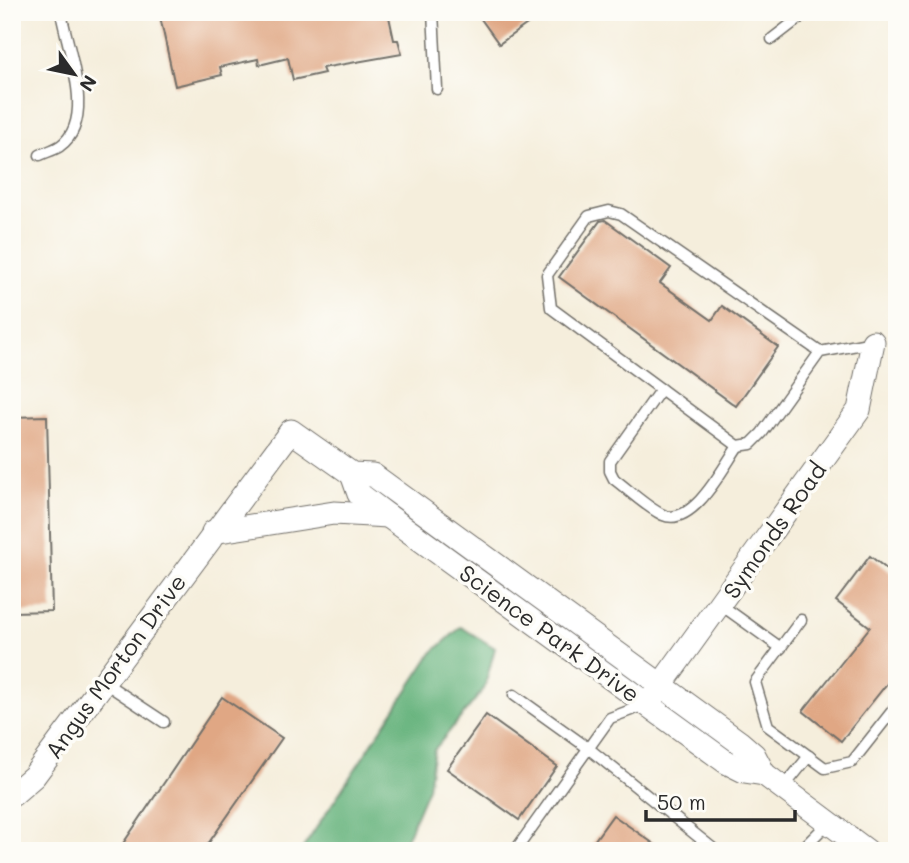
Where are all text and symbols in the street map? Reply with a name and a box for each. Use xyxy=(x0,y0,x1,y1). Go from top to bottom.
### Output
north arrow xyxy=(38,38,108,108)
text: N xyxy=(74,71,103,96)
street label: Symonds Road xyxy=(716,456,832,604)
street label: Science Park Drive xyxy=(454,557,646,709)
street label: Angus Morton Drive xyxy=(38,568,192,764)
scale bar xyxy=(646,779,795,823)
text: 50 m xyxy=(657,788,706,815)

